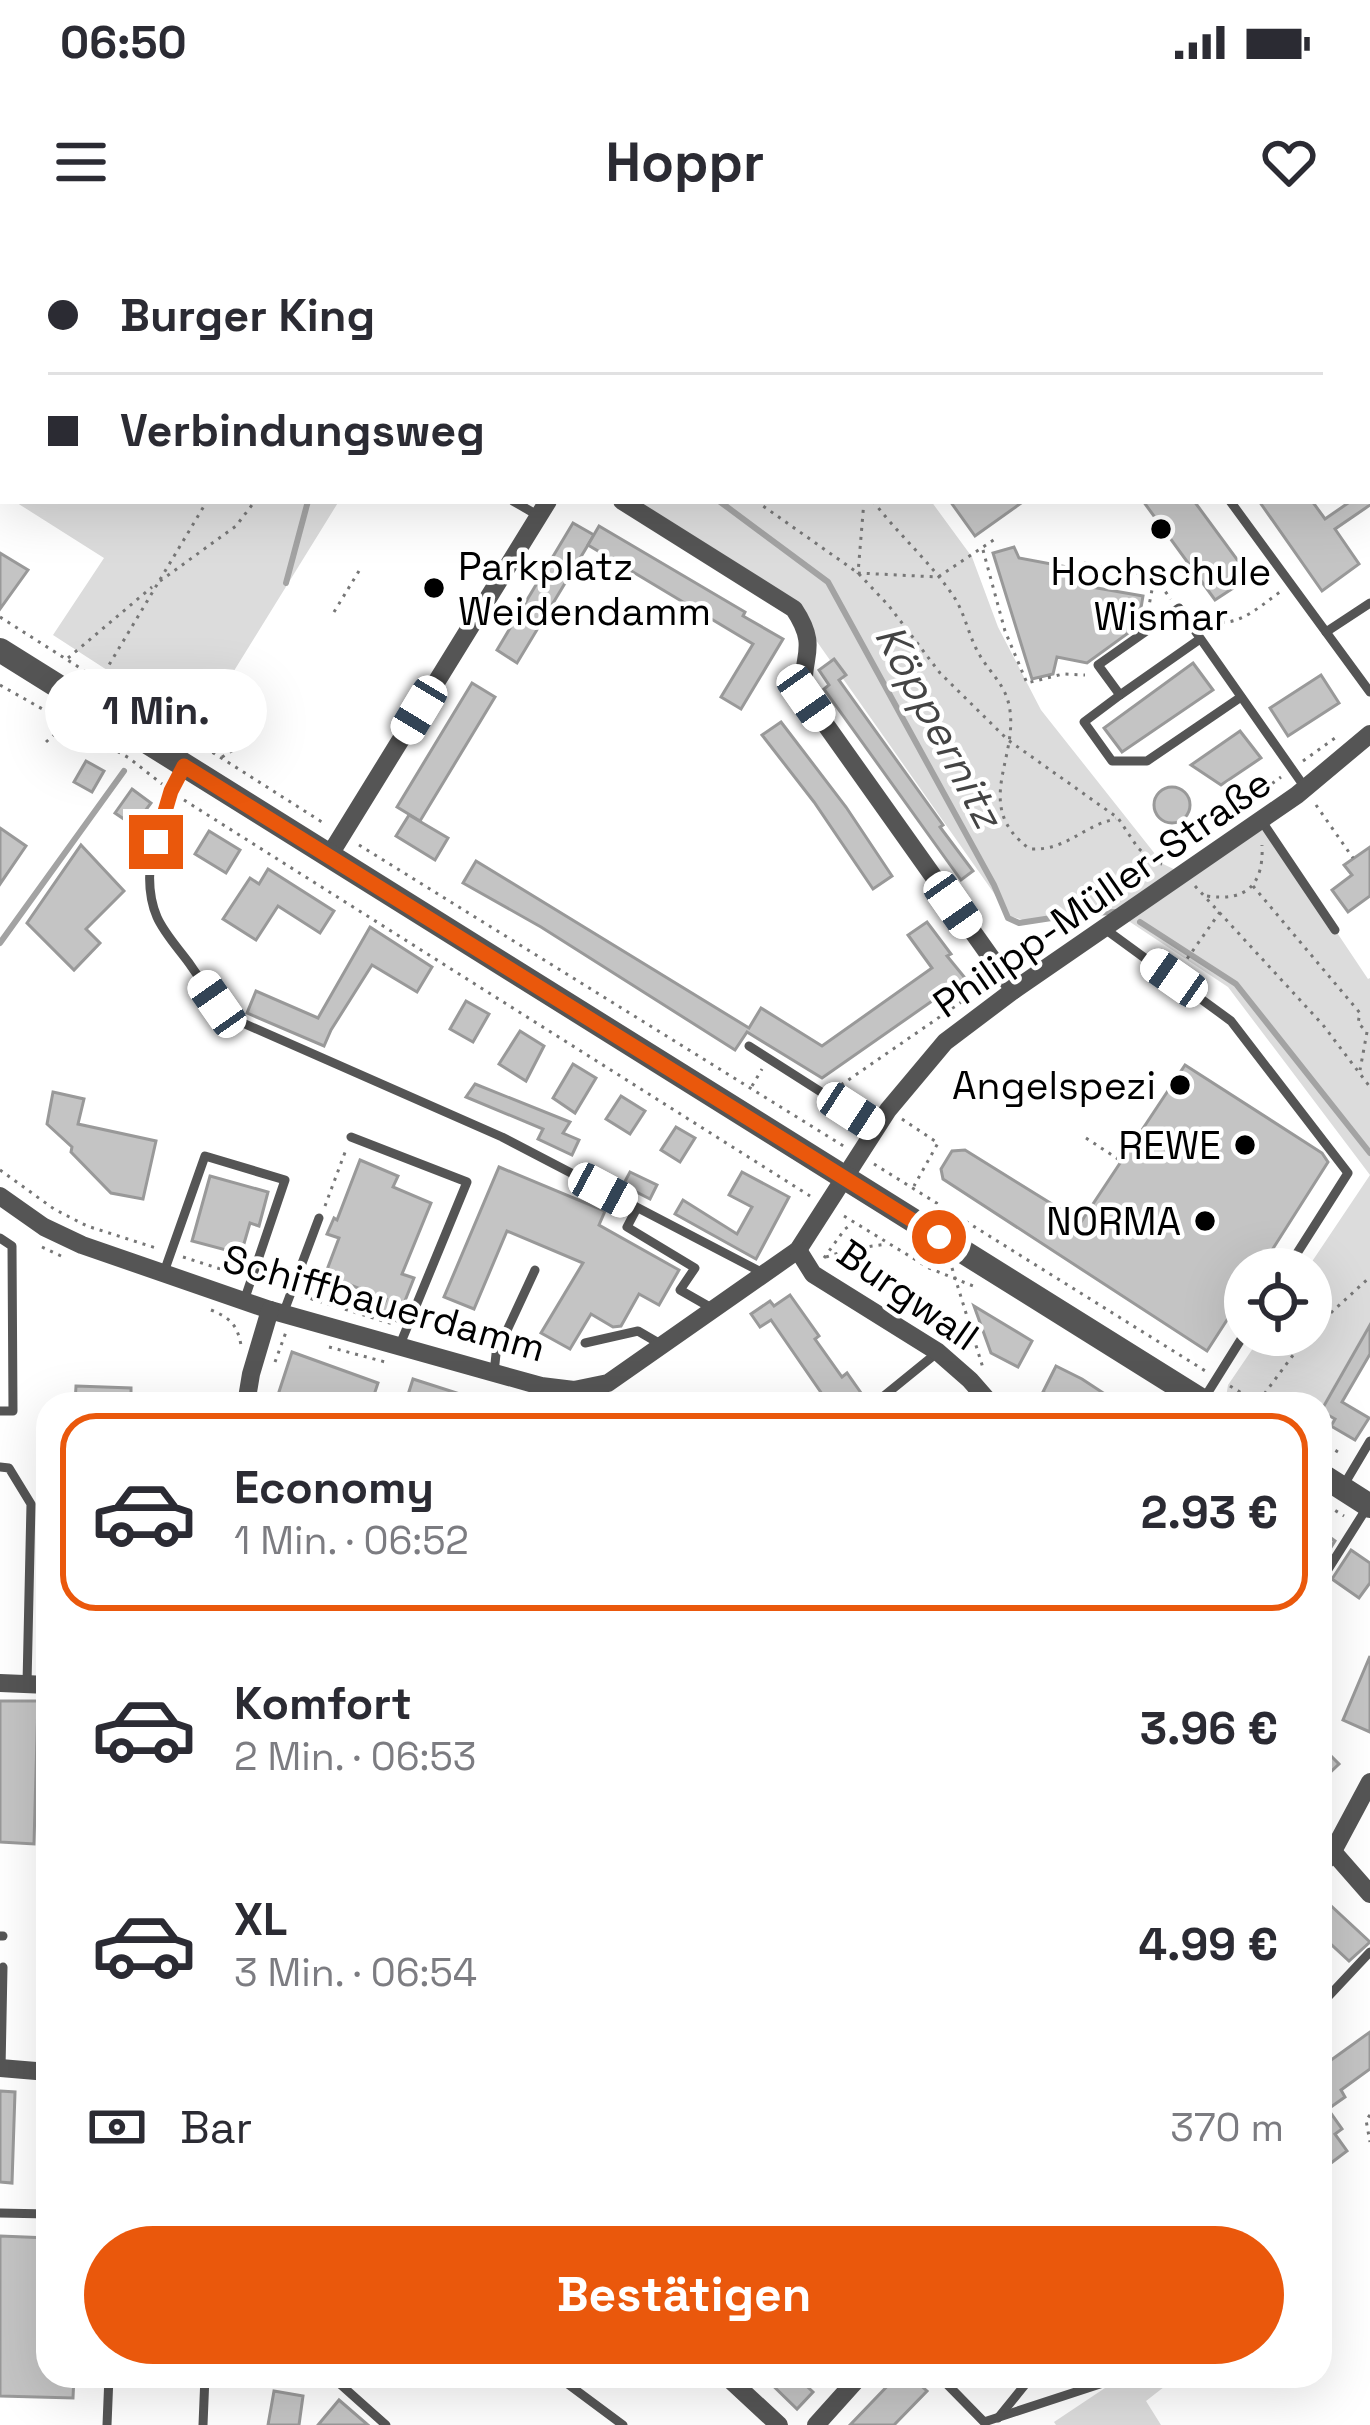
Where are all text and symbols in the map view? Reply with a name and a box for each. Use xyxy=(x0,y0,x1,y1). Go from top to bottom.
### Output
text: 06:50 xyxy=(60,14,187,71)
text: Hoppr xyxy=(606,128,764,197)
icon: menu xyxy=(48,129,114,195)
icon: heart xyxy=(1256,129,1322,195)
text: Burger King xyxy=(120,287,375,344)
text: Verbindungsweg xyxy=(120,402,485,459)
marker: Hochschule Wismar xyxy=(1148,516,1174,542)
place label: Parkplatz Weidendamm xyxy=(458,542,711,636)
place label: Hochschule Wismar xyxy=(1051,547,1271,641)
marker: Parkplatz Weidendamm xyxy=(421,575,447,601)
water label: Köppernitz xyxy=(863,615,1016,840)
car xyxy=(771,658,841,738)
callout: 1 Min. xyxy=(45,668,267,752)
car xyxy=(385,670,453,750)
text: 1 Min. xyxy=(102,686,210,735)
street label: Philipp-Müller-Straße xyxy=(924,758,1280,1028)
route end xyxy=(129,815,183,869)
car xyxy=(918,865,988,945)
car xyxy=(1134,943,1214,1013)
car xyxy=(182,964,252,1044)
place label: Angelspezi xyxy=(952,1061,1156,1110)
marker: Angelspezi xyxy=(1167,1072,1193,1098)
car xyxy=(811,1076,891,1146)
place label: REWE xyxy=(1118,1121,1221,1170)
marker: REWE xyxy=(1232,1132,1258,1158)
car xyxy=(563,1157,643,1223)
place label: NORMA xyxy=(1046,1197,1181,1246)
marker: NORMA xyxy=(1192,1208,1218,1234)
route start xyxy=(912,1210,966,1264)
street label: Burgwall xyxy=(828,1229,988,1361)
street label: Schiffbauerdamm xyxy=(217,1234,551,1372)
map controls xyxy=(1224,1248,1332,1356)
button: locate xyxy=(1224,1248,1332,1356)
icon: car xyxy=(90,1458,198,1566)
text: Economy xyxy=(234,1459,434,1516)
text: 2.93 € xyxy=(1141,1484,1278,1541)
text: 1 Min. · 06:52 xyxy=(234,1516,469,1565)
icon: car xyxy=(90,1674,198,1782)
text: Komfort xyxy=(234,1675,412,1732)
text: 3.96 € xyxy=(1140,1700,1278,1757)
text: 2 Min. · 06:53 xyxy=(234,1732,476,1781)
icon: car xyxy=(90,1890,198,1998)
text: XL xyxy=(234,1891,287,1948)
text: 4.99 € xyxy=(1138,1916,1278,1973)
text: 3 Min. · 06:54 xyxy=(234,1948,477,1997)
icon: cash xyxy=(84,2094,150,2160)
text: Bar xyxy=(180,2099,253,2156)
text: 370 m xyxy=(1170,2103,1284,2152)
button: Bestätigen xyxy=(84,2226,1284,2364)

